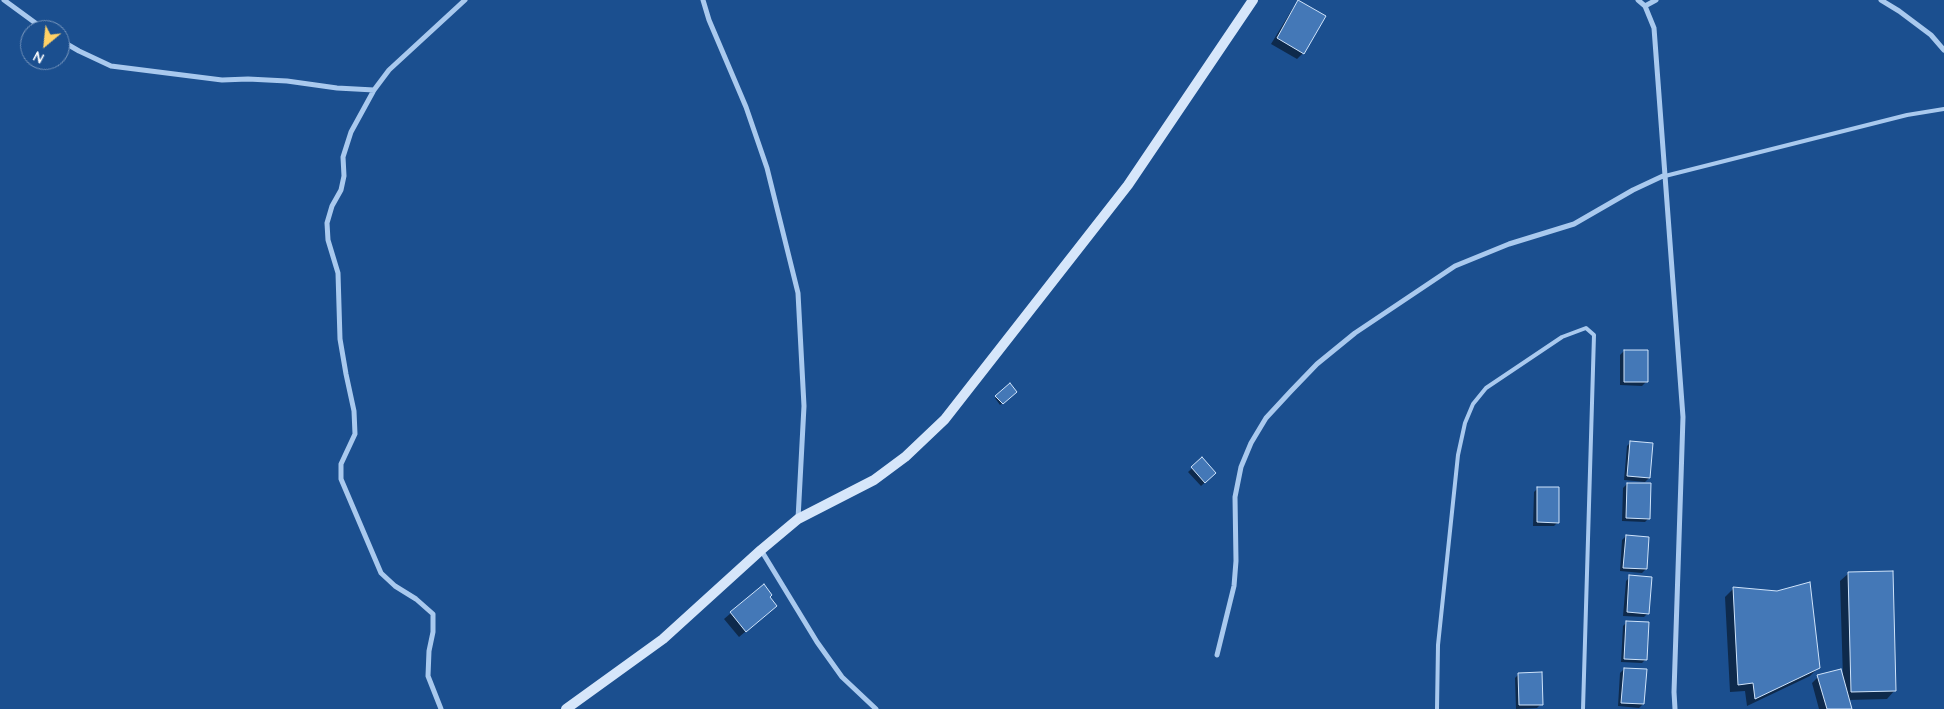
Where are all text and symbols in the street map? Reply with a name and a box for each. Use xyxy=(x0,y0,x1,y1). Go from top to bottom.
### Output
north arrow xyxy=(20,20,70,70)
text: N xyxy=(30,47,47,68)

